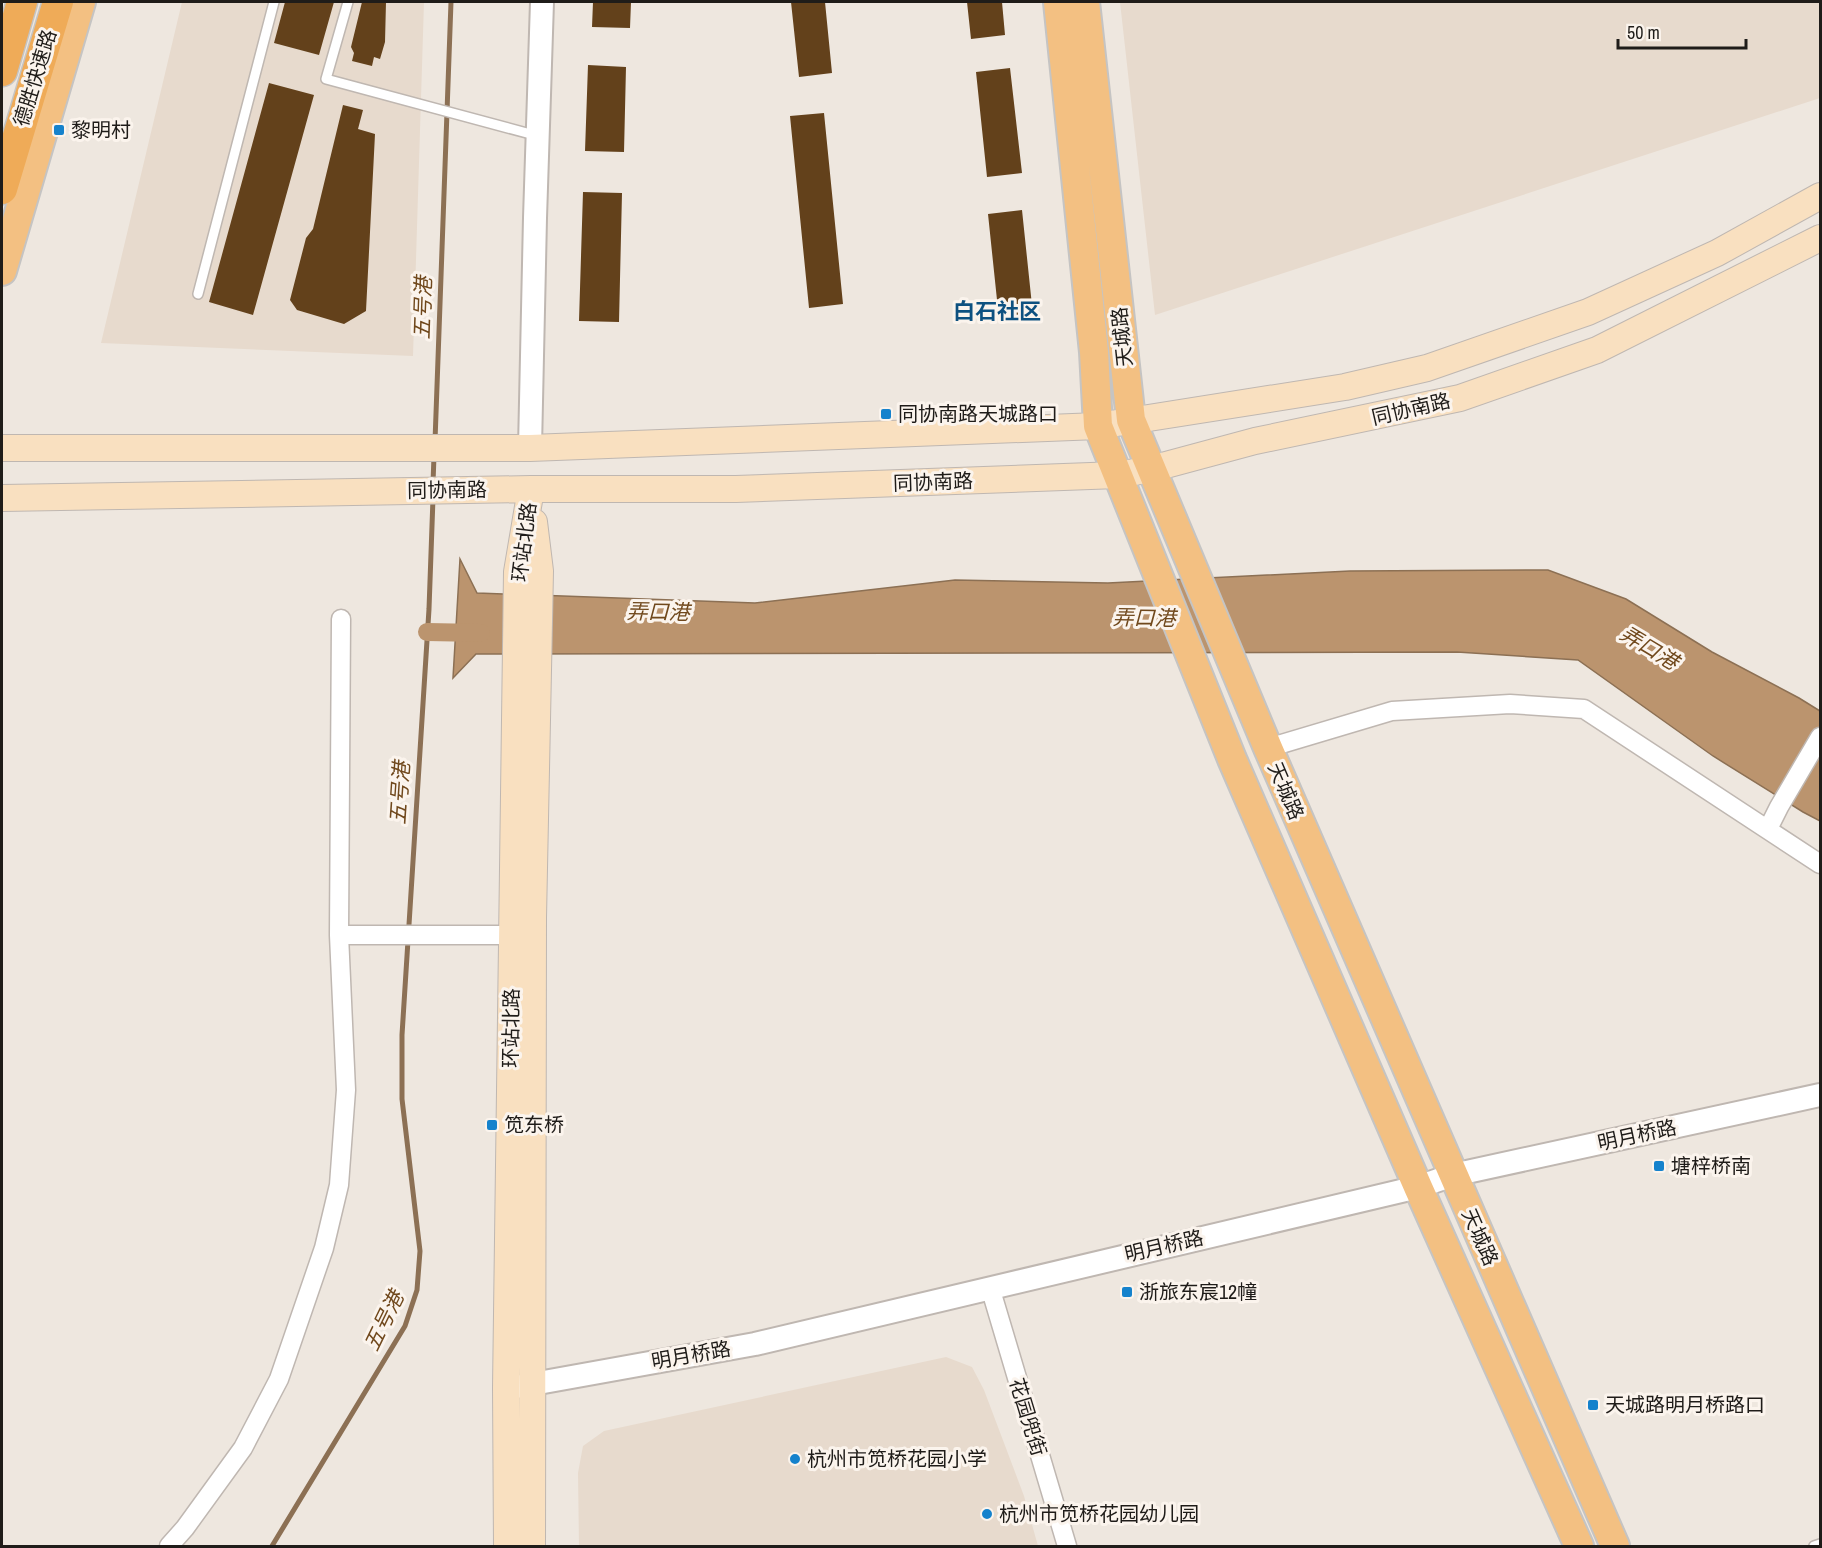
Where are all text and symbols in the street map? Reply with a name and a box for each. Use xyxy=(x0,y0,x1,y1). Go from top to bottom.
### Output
scale bar xyxy=(1618,12,1746,50)
text: 50 m xyxy=(1627,20,1660,45)
street label: 德胜快速路 xyxy=(7,26,62,130)
place label: 黎明村 xyxy=(71,116,131,143)
marker: 黎明村 xyxy=(52,123,66,137)
water label: 五号港 xyxy=(407,273,438,340)
district label: 白石社区 xyxy=(953,296,1041,326)
street label: 天城路 xyxy=(1105,306,1138,368)
street label: 同协南路 xyxy=(1369,386,1453,431)
place label: 同协南路天城路口 xyxy=(898,400,1058,427)
marker: 同协南路天城路口 xyxy=(879,407,893,421)
street label: 同协南路 xyxy=(893,467,973,496)
street label: 同协南路 xyxy=(407,475,487,504)
street label: 环站北路 xyxy=(505,501,542,583)
water label: 弄口港 xyxy=(626,596,693,627)
water label: 弄口港 xyxy=(1112,602,1179,633)
water label: 弄口港 xyxy=(1615,619,1686,678)
water label: 五号港 xyxy=(383,758,416,825)
street label: 天城路 xyxy=(1262,758,1311,824)
street label: 环站北路 xyxy=(496,988,525,1068)
place label: 笕东桥 xyxy=(504,1111,564,1138)
street label: 明月桥路 xyxy=(1595,1113,1679,1156)
marker: 笕东桥 xyxy=(485,1118,499,1132)
place label: 塘梓桥南 xyxy=(1671,1152,1751,1179)
marker: 塘梓桥南 xyxy=(1652,1159,1666,1173)
street label: 天城路 xyxy=(1456,1204,1505,1270)
street label: 明月桥路 xyxy=(1122,1223,1206,1268)
place label: 浙旅东宸12幢 xyxy=(1139,1278,1257,1305)
water label: 五号港 xyxy=(357,1283,412,1355)
marker: 浙旅东宸12幢 xyxy=(1120,1285,1134,1299)
street label: 明月桥路 xyxy=(649,1334,733,1375)
street label: 花园兜街 xyxy=(1004,1375,1053,1459)
place label: 天城路明月桥路口 xyxy=(1605,1391,1765,1418)
marker: 天城路明月桥路口 xyxy=(1586,1398,1600,1412)
place label: 杭州市笕桥花园小学 xyxy=(807,1445,987,1472)
marker: 杭州市笕桥花园小学 xyxy=(788,1452,802,1466)
place label: 杭州市笕桥花园幼儿园 xyxy=(999,1500,1199,1527)
marker: 杭州市笕桥花园幼儿园 xyxy=(980,1507,994,1521)

